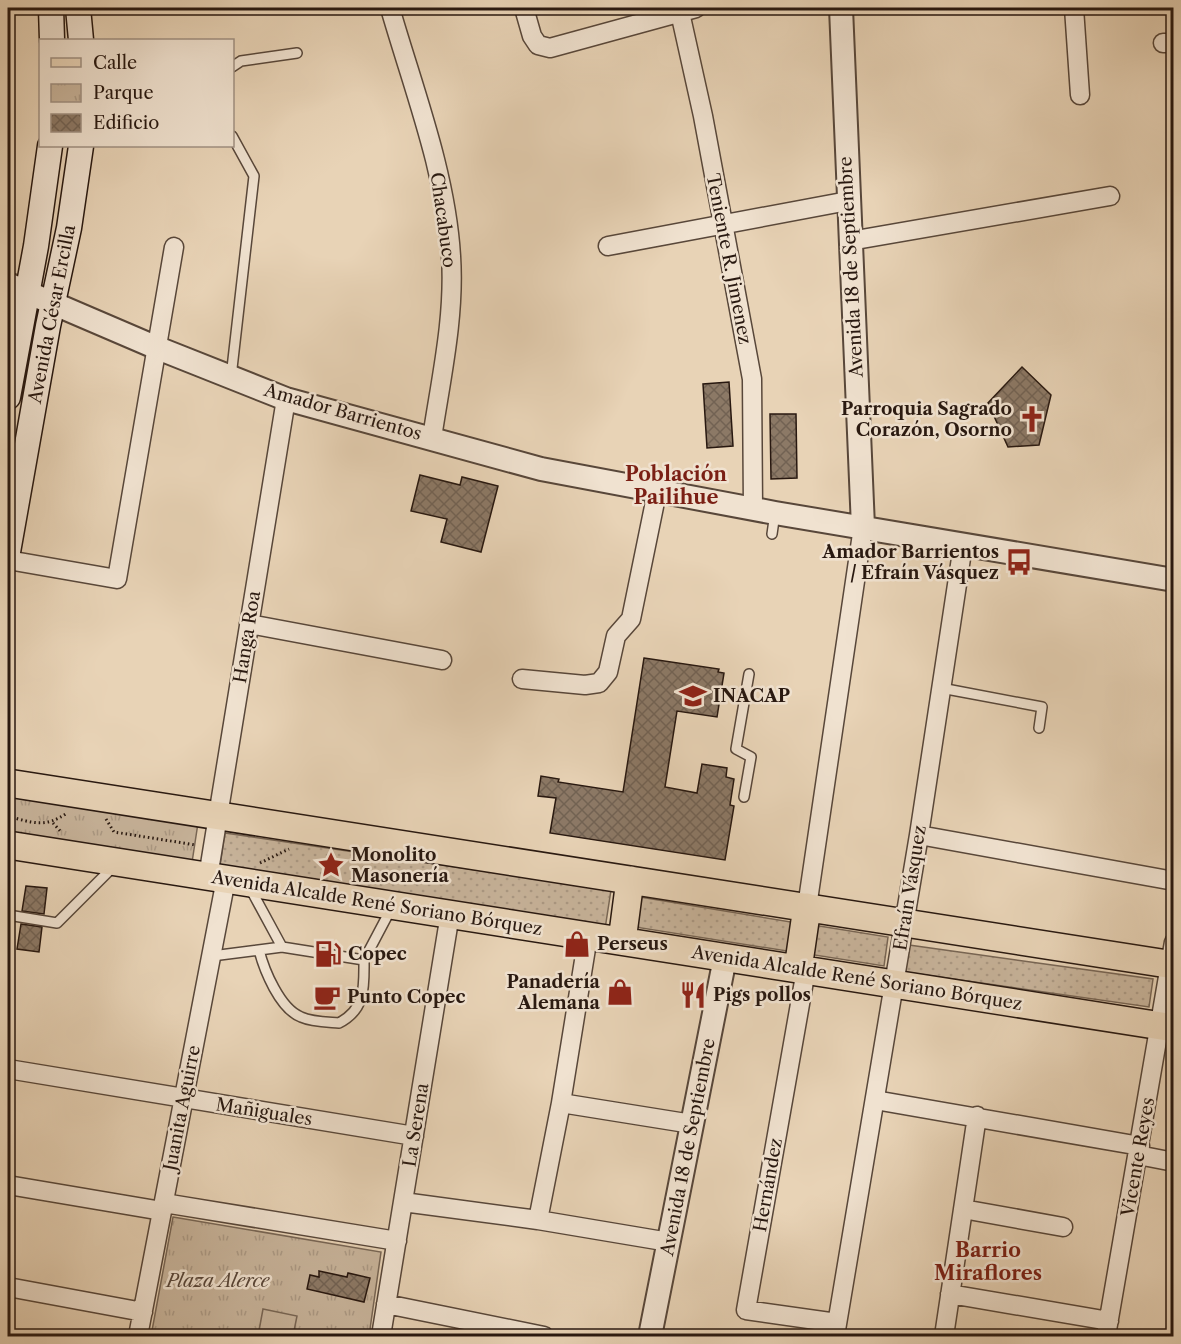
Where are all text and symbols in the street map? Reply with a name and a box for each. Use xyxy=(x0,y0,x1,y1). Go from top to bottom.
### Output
legend xyxy=(39,39,234,147)
text: Calle xyxy=(93,52,137,74)
text: Parque xyxy=(93,82,154,104)
text: Edificio xyxy=(93,112,159,134)
street label: Avenida 18 de Septiembre xyxy=(834,156,868,379)
street label: Chacabuco xyxy=(425,171,461,269)
street label: Teniente R. Jimenez xyxy=(702,172,756,346)
street label: Avenida César Ercilla xyxy=(24,222,80,406)
street label: Amador Barrientos xyxy=(261,379,424,445)
place label: Parroquia Sagrado Corazón, Osorno xyxy=(841,398,1012,441)
church icon: Parroquia Sagrado Corazón, Osorno xyxy=(1017,404,1047,434)
district label: Población Pailihue xyxy=(625,462,727,509)
place label: Amador Barrientos / Efraín Vásquez xyxy=(821,541,999,584)
bus stop icon: Amador Barrientos / Efraín Vásquez xyxy=(1004,547,1034,577)
street label: Hanga Roa xyxy=(229,589,265,685)
school or university icon: INACAP xyxy=(678,681,708,711)
place label: INACAP xyxy=(713,685,790,707)
street label: Efraín Vásquez xyxy=(889,824,931,952)
place label: Monolito Masonería xyxy=(351,844,449,887)
place icon: Monolito Masonería xyxy=(316,850,346,880)
street label: Avenida Alcalde René Soriano Bórquez xyxy=(209,866,544,940)
shop icon: Perseus xyxy=(562,929,592,959)
place label: Perseus xyxy=(597,933,668,955)
fuel station icon: Copec xyxy=(313,939,343,969)
street label: Avenida Alcalde René Soriano Bórquez xyxy=(689,941,1024,1015)
place label: Copec xyxy=(348,943,407,965)
place label: Panadería Alemana xyxy=(506,971,601,1014)
shop icon: Panadería Alemana xyxy=(605,977,635,1007)
restaurant icon: Pigs pollos xyxy=(678,980,708,1010)
cafe icon: Punto Copec xyxy=(312,982,342,1012)
place label: Pigs pollos xyxy=(713,984,811,1006)
place label: Punto Copec xyxy=(347,986,465,1008)
street label: Avenida 18 de Septiembre xyxy=(656,1036,720,1259)
street label: Juanita Aguirre xyxy=(158,1043,205,1176)
street label: La Serena xyxy=(398,1081,434,1169)
street label: Mañiguales xyxy=(214,1094,314,1130)
street label: Vicente Reyes xyxy=(1117,1096,1159,1219)
street label: Hernández xyxy=(749,1136,787,1234)
district label: Barrio Miraflores xyxy=(934,1238,1042,1285)
park label: Plaza Alerce xyxy=(164,1270,271,1292)

